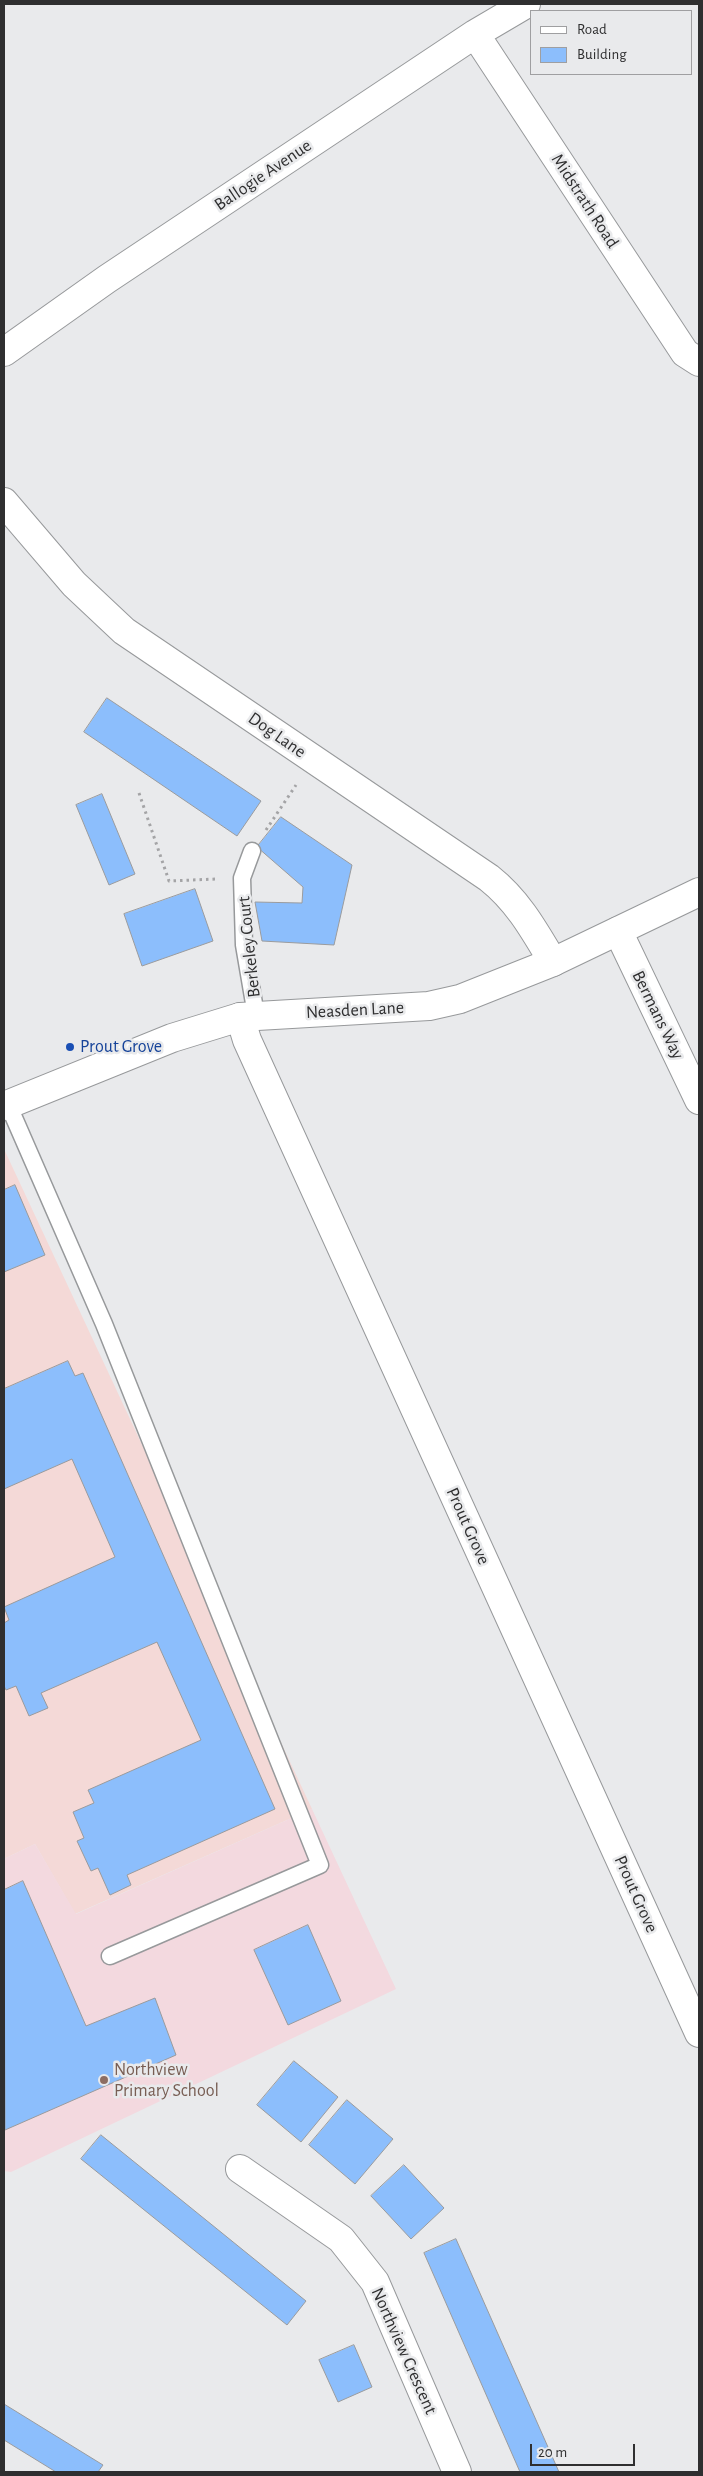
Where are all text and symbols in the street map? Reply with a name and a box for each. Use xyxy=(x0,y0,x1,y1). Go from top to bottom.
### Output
legend xyxy=(530,10,693,75)
text: Road xyxy=(577,22,607,37)
text: Building xyxy=(577,47,627,62)
street label: Ballogie Avenue xyxy=(210,135,316,215)
street label: Midstrath Road xyxy=(547,150,623,252)
street label: Dog Lane xyxy=(244,707,310,763)
street label: Berkeley Court xyxy=(233,895,265,999)
street label: Bermans Way xyxy=(627,967,689,1063)
street label: Neasden Lane xyxy=(305,997,405,1023)
place label: Prout Grove xyxy=(80,1036,162,1058)
marker: Prout Grove xyxy=(64,1041,76,1053)
street label: Prout Grove xyxy=(441,1484,495,1568)
street label: Prout Grove xyxy=(609,1852,663,1936)
place label: Northview Primary School xyxy=(114,2059,219,2102)
marker: Northview Primary School xyxy=(98,2074,110,2086)
street label: Northview Crescent xyxy=(366,2284,442,2418)
scale bar xyxy=(533,2434,638,2466)
text: 20 m xyxy=(538,2445,567,2460)

